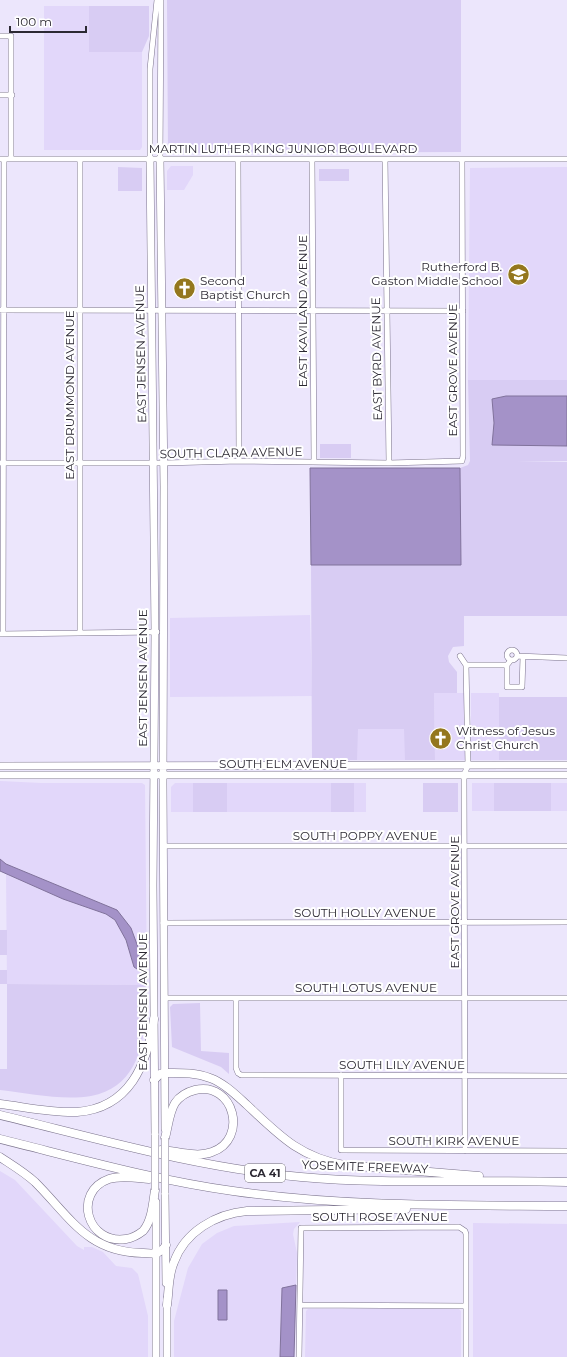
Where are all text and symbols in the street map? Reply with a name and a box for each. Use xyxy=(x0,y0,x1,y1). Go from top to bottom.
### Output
scale bar xyxy=(10,8,86,34)
text: 100 m xyxy=(16,14,52,29)
street label: MARTIN LUTHER KING JUNIOR BOULEVARD xyxy=(149,141,417,156)
street label: EAST KAVILAND AVENUE xyxy=(295,235,310,387)
place label: Rutherford B. Gaston Middle School xyxy=(371,259,502,288)
school or university icon: Rutherford B. Gaston Middle School xyxy=(505,261,531,287)
place label: Second Baptist Church xyxy=(200,273,290,302)
church icon: Second Baptist Church xyxy=(171,275,197,301)
street label: EAST JENSEN AVENUE xyxy=(132,285,149,423)
street label: EAST BYRD AVENUE xyxy=(368,297,385,421)
street label: EAST GROVE AVENUE xyxy=(445,304,460,436)
street label: EAST DRUMMOND AVENUE xyxy=(62,310,77,480)
street label: SOUTH CLARA AVENUE xyxy=(159,444,303,461)
street label: EAST JENSEN AVENUE xyxy=(135,609,150,747)
place label: Witness of Jesus Christ Church xyxy=(456,723,555,752)
church icon: Witness of Jesus Christ Church xyxy=(427,725,453,751)
street label: SOUTH ELM AVENUE xyxy=(219,756,347,771)
street label: SOUTH POPPY AVENUE xyxy=(293,828,437,843)
street label: EAST GROVE AVENUE xyxy=(447,836,462,968)
street label: SOUTH HOLLY AVENUE xyxy=(294,905,436,920)
street label: EAST JENSEN AVENUE xyxy=(135,933,150,1071)
street label: SOUTH LOTUS AVENUE xyxy=(295,980,437,995)
street label: SOUTH LILY AVENUE xyxy=(339,1057,465,1072)
street label: SOUTH KIRK AVENUE xyxy=(389,1133,519,1148)
street label: YOSEMITE FREEWAY xyxy=(301,1157,429,1176)
road number: CA 41 xyxy=(245,1164,285,1182)
street label: SOUTH ROSE AVENUE xyxy=(312,1209,448,1224)

